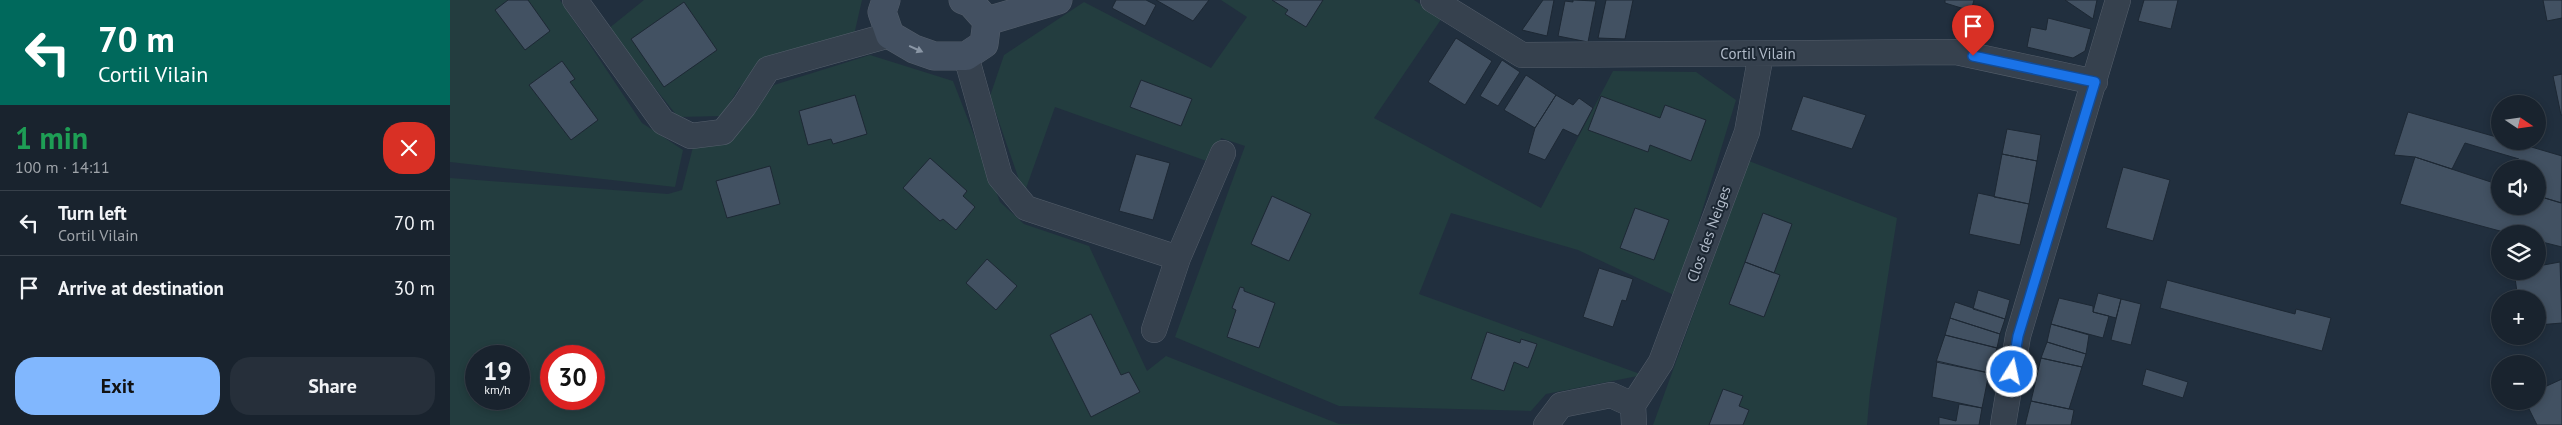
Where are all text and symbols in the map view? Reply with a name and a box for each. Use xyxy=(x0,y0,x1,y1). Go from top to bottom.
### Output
pin xyxy=(1952,5,1994,56)
icon: arrive xyxy=(1959,12,1987,40)
text: 70 m xyxy=(98,16,175,62)
icon: left xyxy=(15,20,80,85)
street label: Cortil Vilain xyxy=(1720,44,1796,63)
one-way arrow xyxy=(909,45,923,53)
text: Cortil Vilain xyxy=(98,60,208,88)
north arrow xyxy=(2491,95,2546,150)
map controls xyxy=(2491,95,2546,410)
text: 1 min xyxy=(15,118,88,157)
button: close xyxy=(383,122,435,174)
text: 100 m · 14:11 xyxy=(15,157,110,177)
button: sound xyxy=(2491,160,2546,215)
street label: Clos des Neiges xyxy=(1682,183,1735,285)
text: Turn left xyxy=(58,201,127,225)
icon: left xyxy=(15,209,43,237)
text: 70 m xyxy=(394,211,435,235)
text: Cortil Vilain xyxy=(58,225,138,245)
button: layers xyxy=(2491,225,2546,280)
icon: arrive xyxy=(15,274,43,302)
text: Arrive at destination xyxy=(58,276,224,300)
text: 30 m xyxy=(394,276,435,300)
button: + xyxy=(2491,290,2546,345)
speed limit sign: 30 xyxy=(540,345,605,410)
position arrow xyxy=(1985,345,2037,397)
text: 19 xyxy=(483,355,512,387)
button: − xyxy=(2491,355,2546,410)
button: Exit xyxy=(15,357,220,415)
button: Share xyxy=(230,357,435,415)
text: km/h xyxy=(484,382,511,397)

